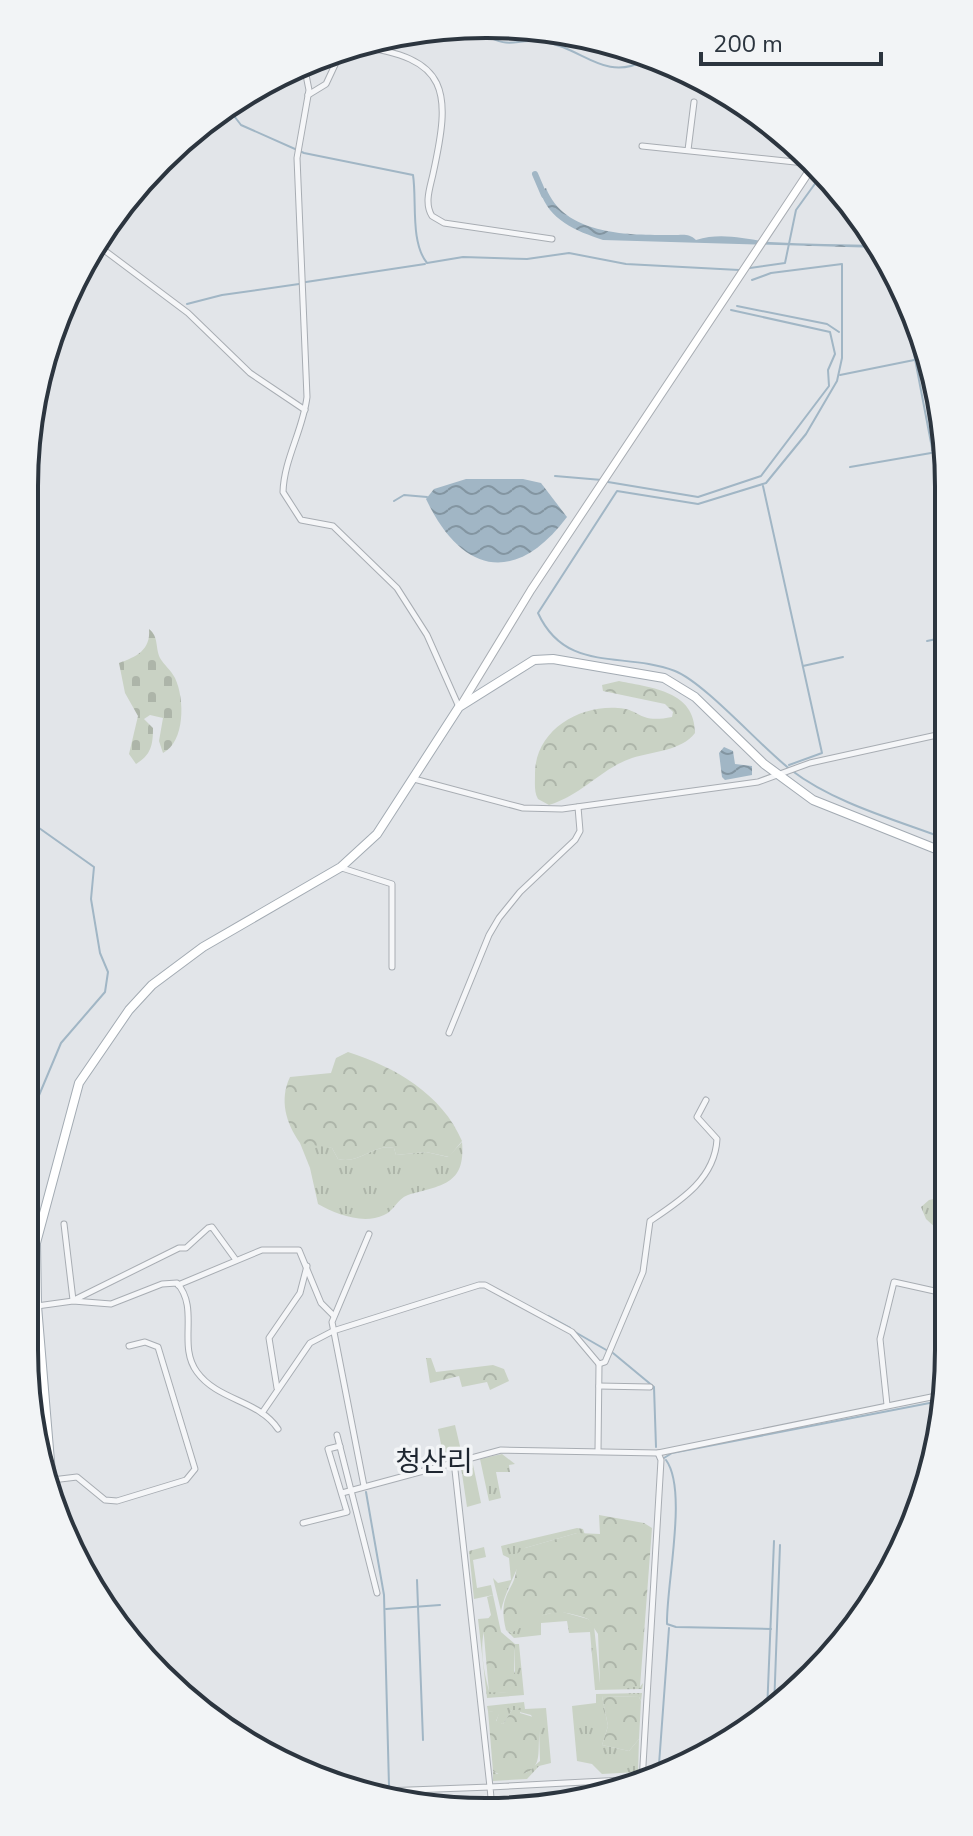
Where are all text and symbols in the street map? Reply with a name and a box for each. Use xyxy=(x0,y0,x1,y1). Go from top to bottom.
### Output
scale bar xyxy=(701,16,881,66)
text: 200 m xyxy=(713,28,783,60)
district label: 청산리 xyxy=(395,1443,473,1481)

